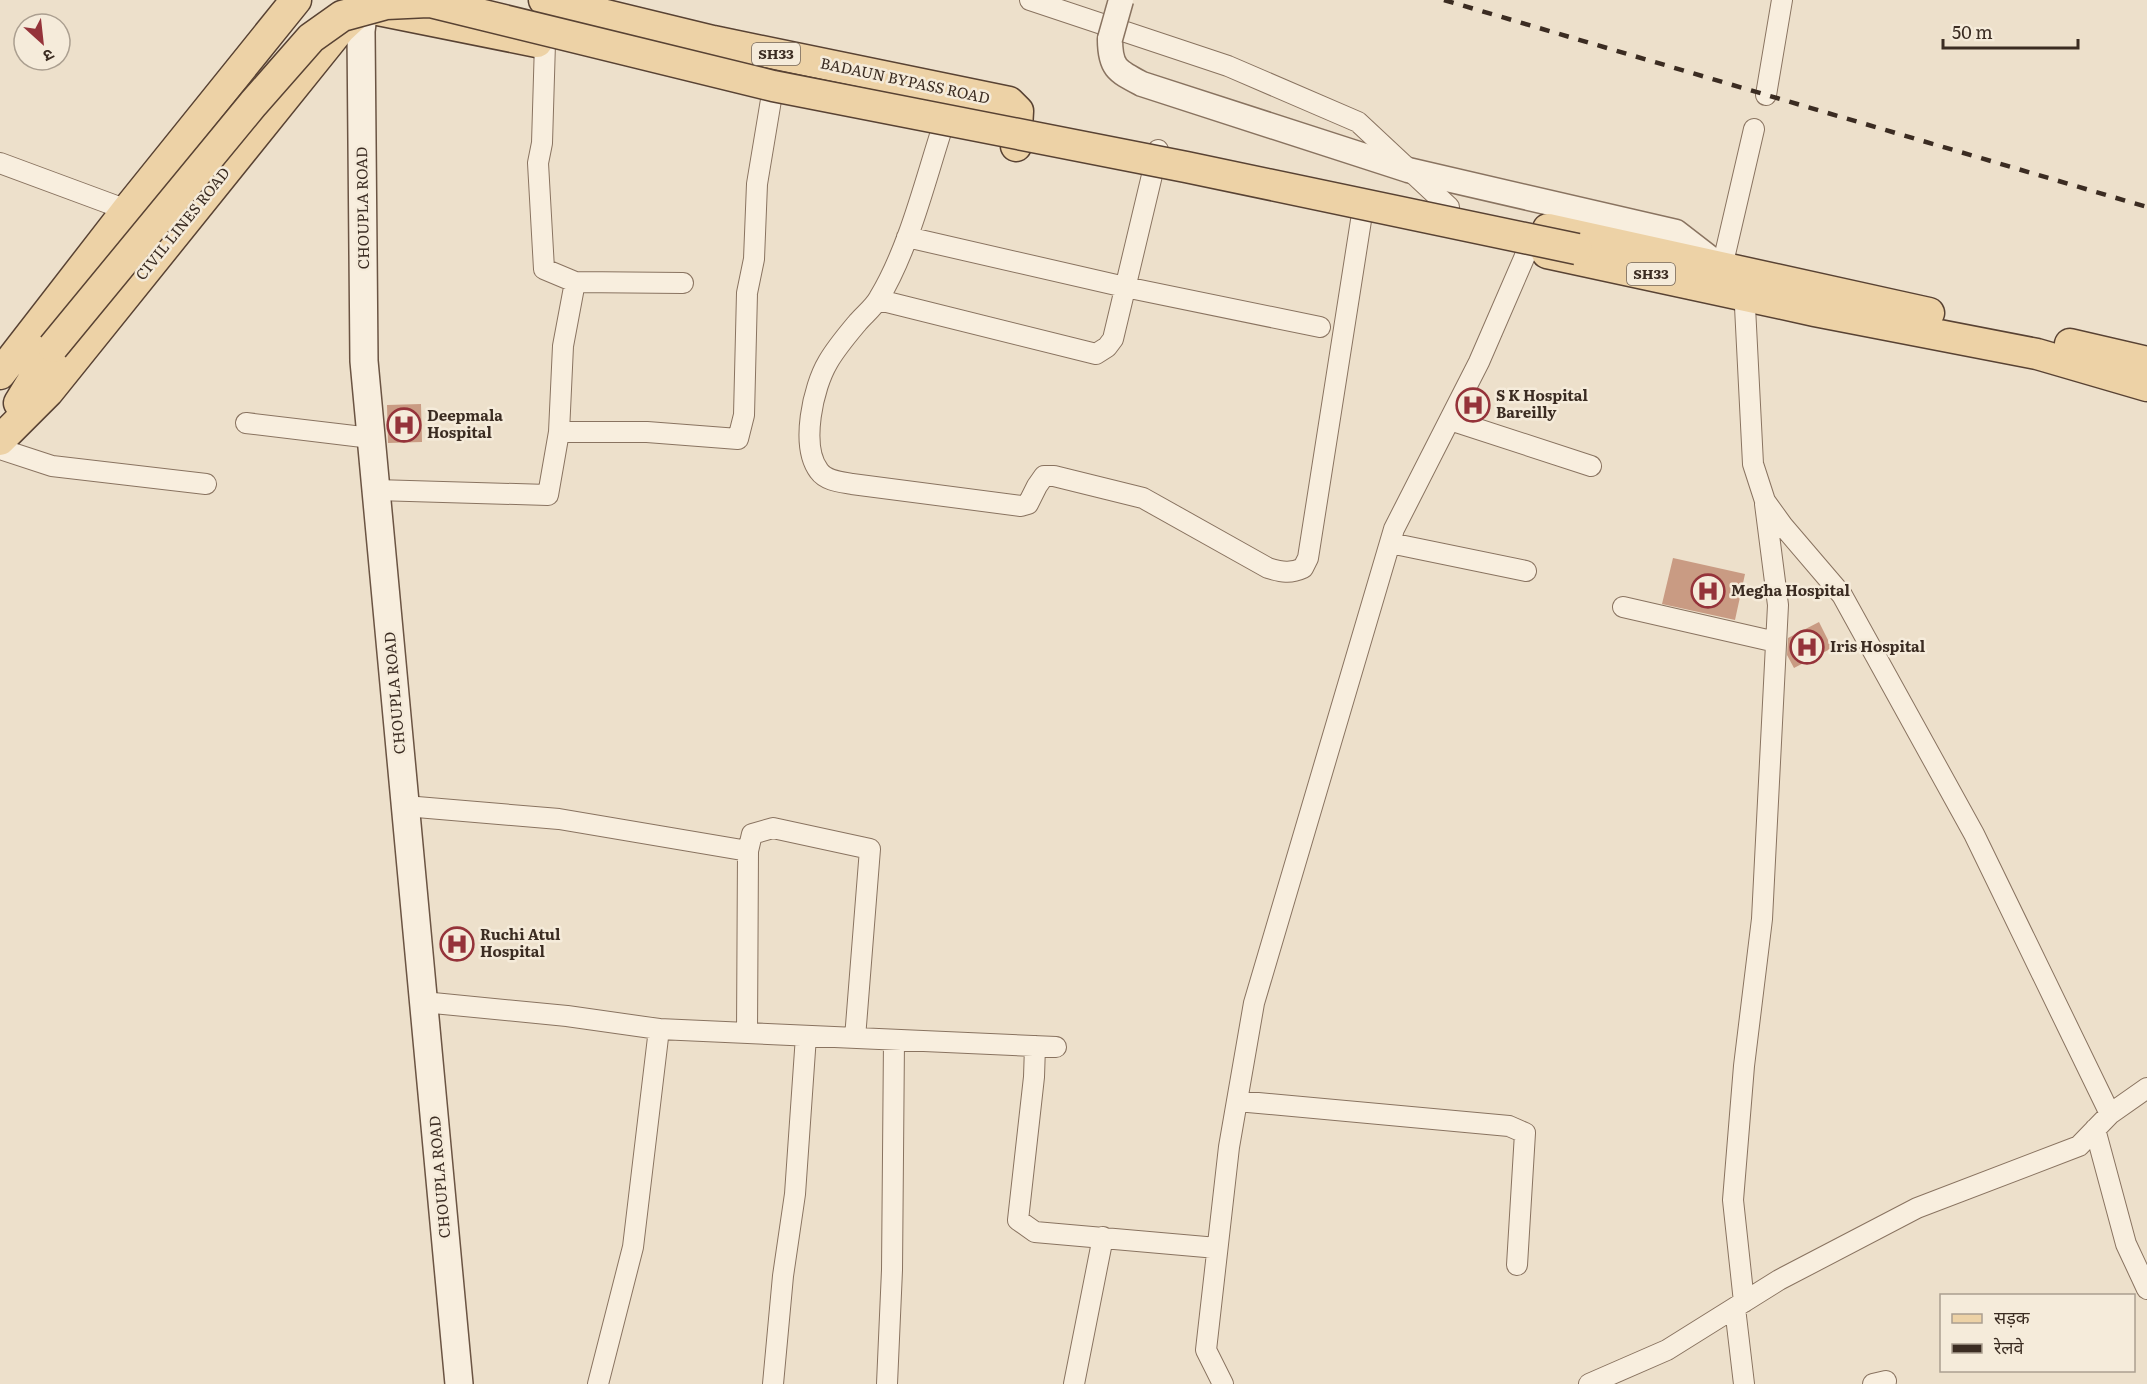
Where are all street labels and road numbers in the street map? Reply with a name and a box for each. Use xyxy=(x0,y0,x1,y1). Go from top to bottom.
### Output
road number: SH33 xyxy=(752,43,800,65)
street label: BADAUN BYPASS ROAD xyxy=(818,50,992,109)
street label: CHOUPLA ROAD xyxy=(349,146,374,270)
street label: CIVIL LINES ROAD xyxy=(129,162,235,285)
road number: SH33 xyxy=(1627,263,1675,285)
street label: CHOUPLA ROAD xyxy=(377,631,410,755)
street label: CHOUPLA ROAD xyxy=(422,1115,455,1239)

